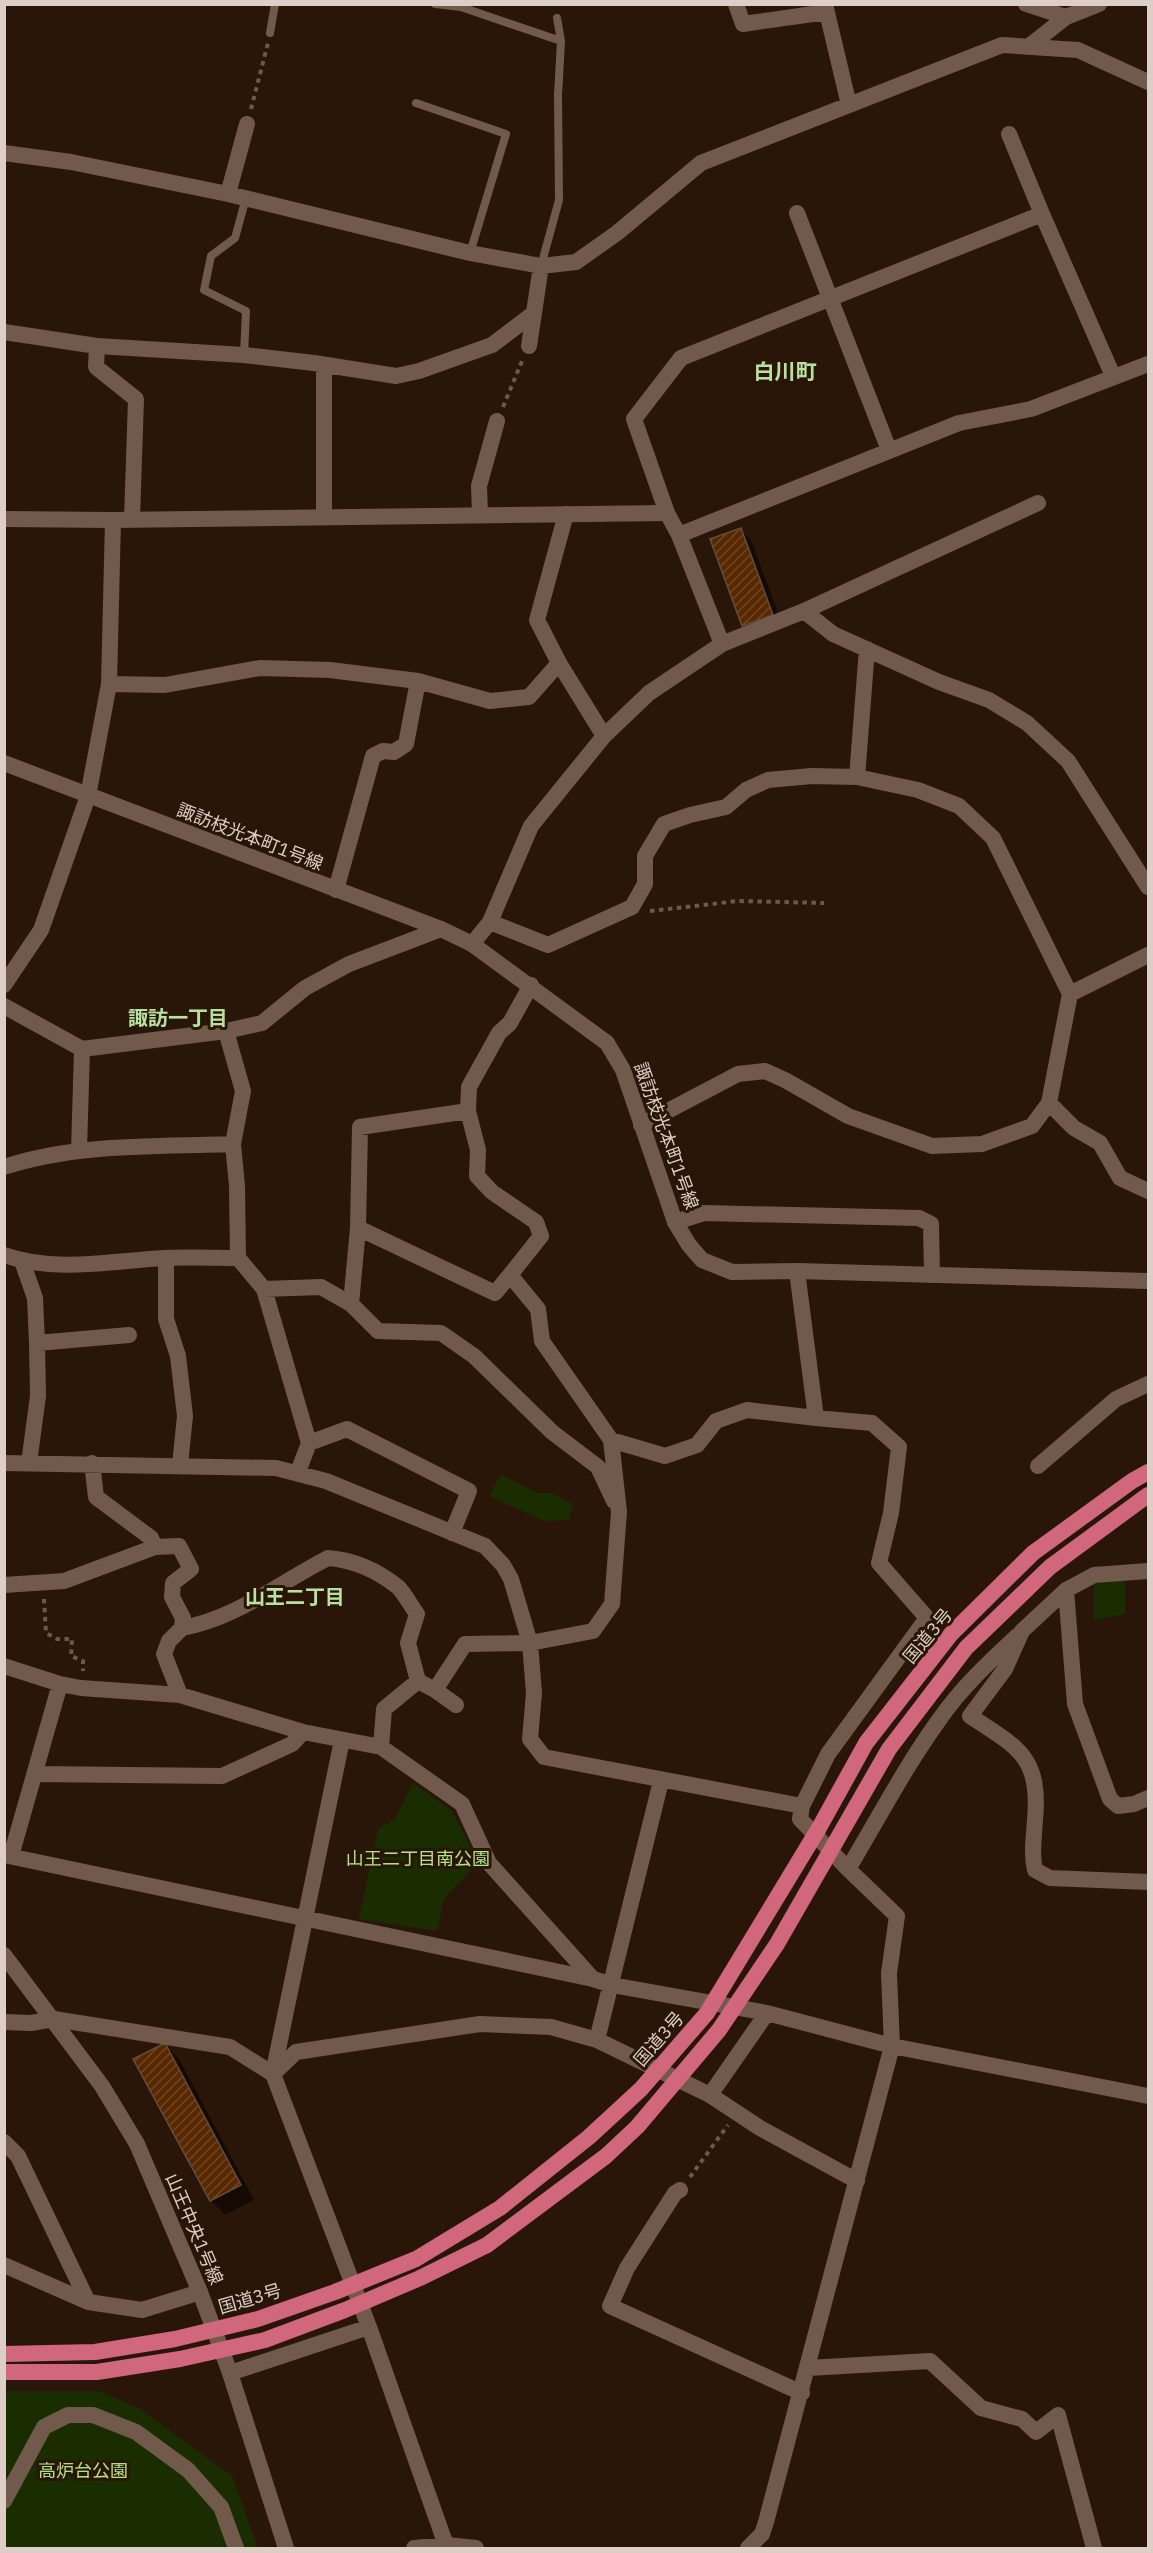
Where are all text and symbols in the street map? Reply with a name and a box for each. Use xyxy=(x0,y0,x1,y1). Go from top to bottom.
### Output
district label: 白川町 xyxy=(754,357,817,385)
street label: 諏訪枝光本町1号線 xyxy=(174,798,327,875)
district label: 諏訪一丁目 xyxy=(128,1004,228,1031)
street label: 諏訪枝光本町1号線 xyxy=(629,1059,704,1213)
district label: 山王二丁目 xyxy=(245,1583,345,1610)
street label: 国道3号 xyxy=(898,1603,957,1668)
park label: 山王二丁目南公園 xyxy=(346,1847,490,1870)
street label: 国道3号 xyxy=(629,2007,689,2071)
street label: 山王中央1号線 xyxy=(161,2170,228,2288)
street label: 国道3号 xyxy=(216,2279,284,2319)
park label: 高炉台公園 xyxy=(38,2459,128,2482)

